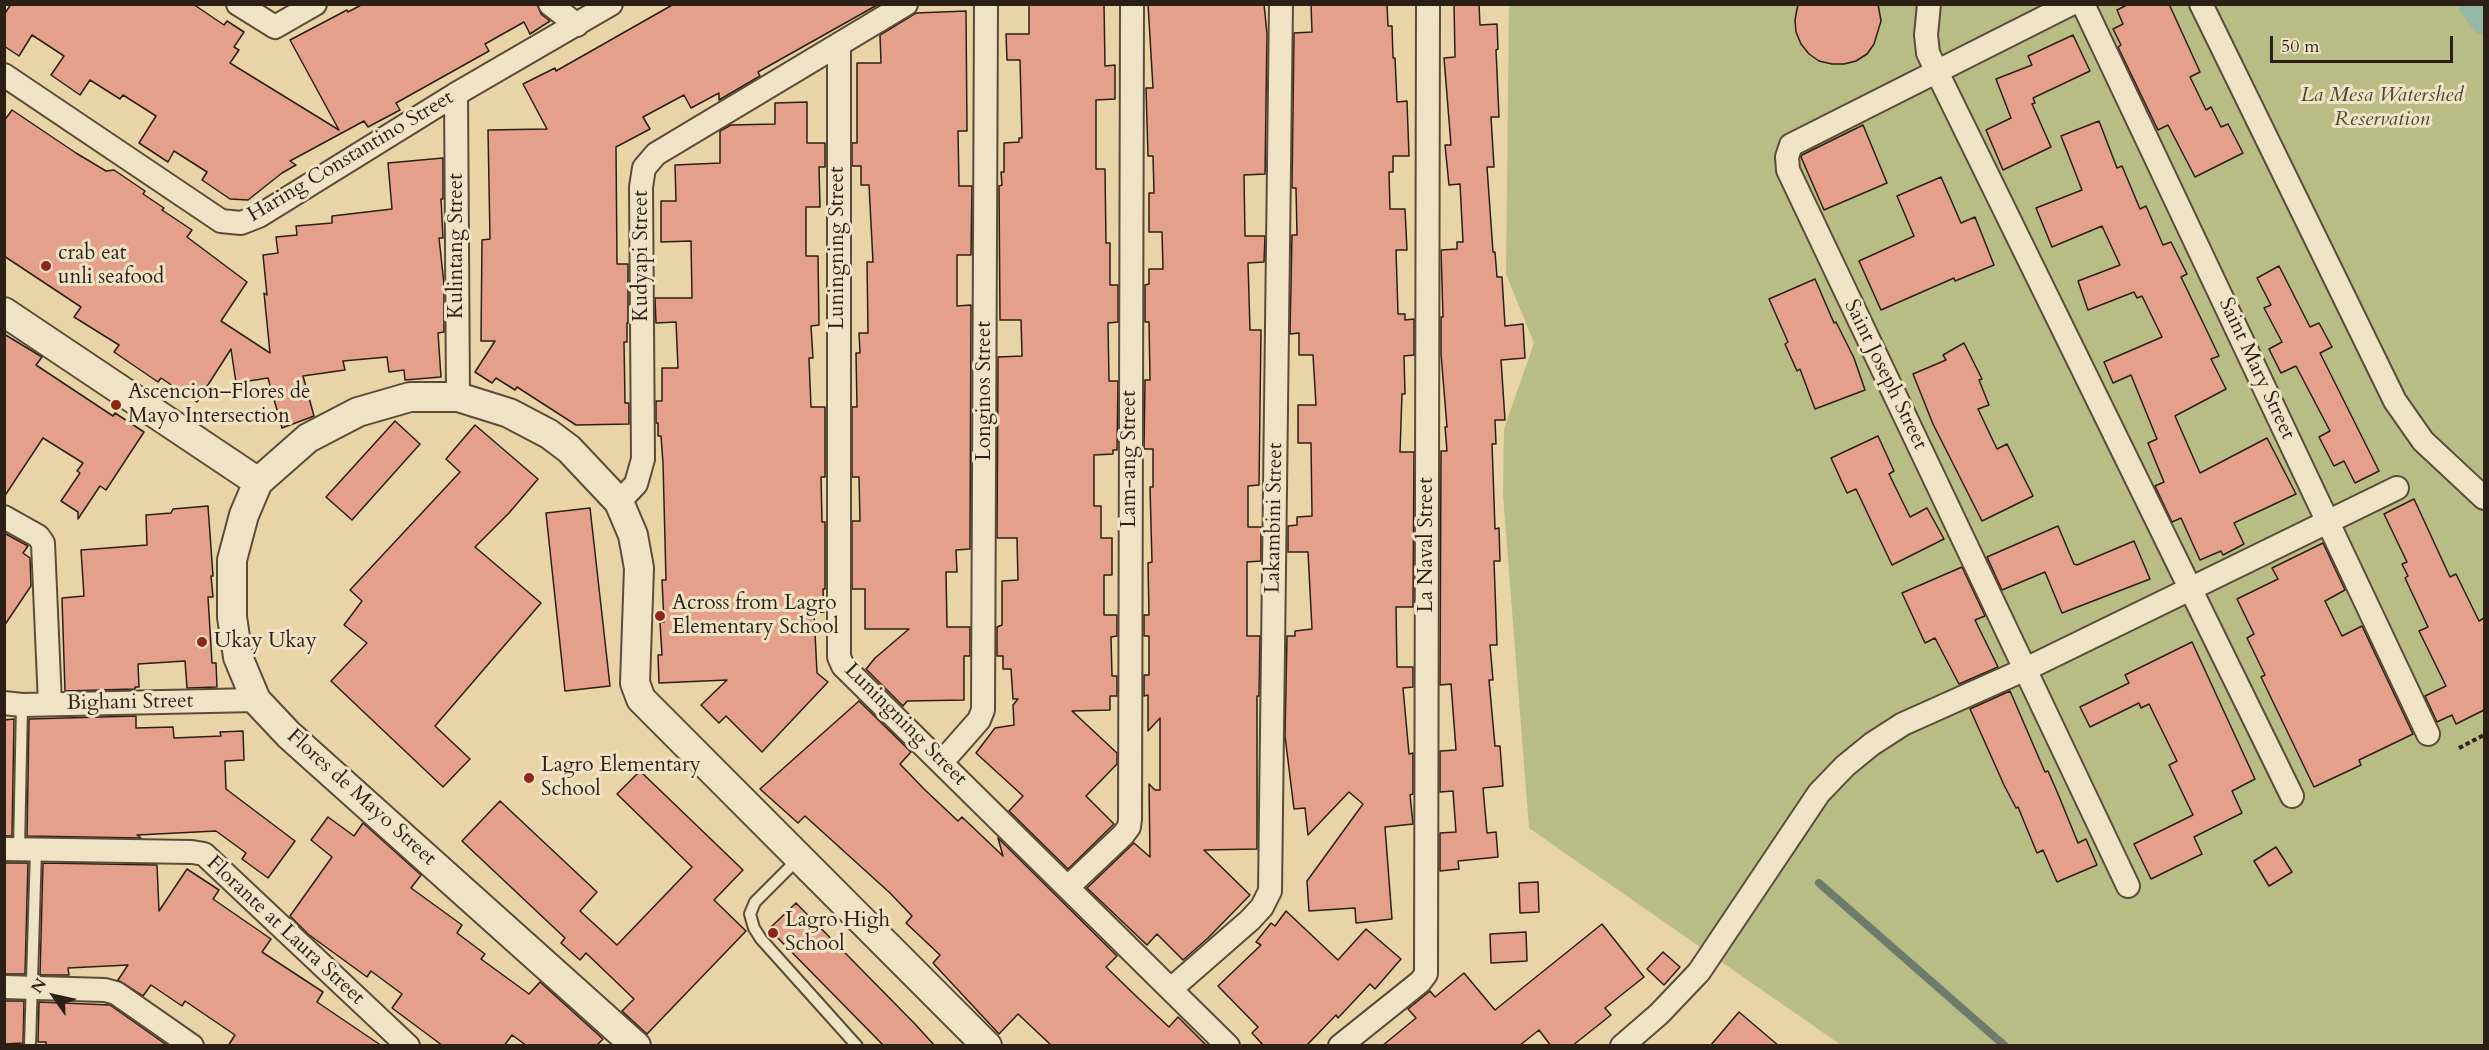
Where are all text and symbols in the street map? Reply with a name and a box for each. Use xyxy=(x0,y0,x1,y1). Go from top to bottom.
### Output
scale bar xyxy=(2273,24,2456,62)
text: 50 m xyxy=(2281,34,2320,59)
park label: La Mesa Watershed Reservation xyxy=(2301,83,2463,133)
street label: Haring Constantino Street xyxy=(244,86,458,228)
street label: Luningning Street xyxy=(825,166,851,330)
street label: Kulintang Street xyxy=(444,173,470,319)
street label: Kudyapi Street xyxy=(629,190,655,322)
place label: crab eat unli seafood xyxy=(58,241,164,291)
marker: crab eat unli seafood xyxy=(39,259,53,273)
street label: Saint Mary Street xyxy=(2212,294,2300,444)
street label: Saint Joseph Street xyxy=(1838,296,1932,454)
street label: Longinos Street xyxy=(972,321,998,461)
place label: Ascencion–Flores de Mayo Intersection xyxy=(128,380,311,430)
street label: Lam-ang Street xyxy=(1117,390,1143,528)
marker: Ascencion–Flores de Mayo Intersection xyxy=(109,398,123,412)
street label: Lakambini Street xyxy=(1261,442,1289,594)
street label: La Naval Street xyxy=(1414,477,1440,613)
place label: Across from Lagro Elementary School xyxy=(672,591,839,641)
marker: Across from Lagro Elementary School xyxy=(653,609,667,623)
place label: Ukay Ukay xyxy=(214,629,317,655)
marker: Ukay Ukay xyxy=(195,635,209,649)
street label: Luningning Street xyxy=(838,658,972,792)
street label: Bighani Street xyxy=(67,689,193,717)
street label: Flores de Mayo Street xyxy=(281,724,441,872)
place label: Lagro Elementary School xyxy=(541,753,701,803)
marker: Lagro Elementary School xyxy=(522,771,536,785)
street label: Florante at Laura Street xyxy=(201,851,369,1011)
place label: Lagro High School xyxy=(785,908,890,958)
marker: Lagro High School xyxy=(766,926,780,940)
north arrow xyxy=(24,966,84,1026)
text: N xyxy=(26,974,52,998)

